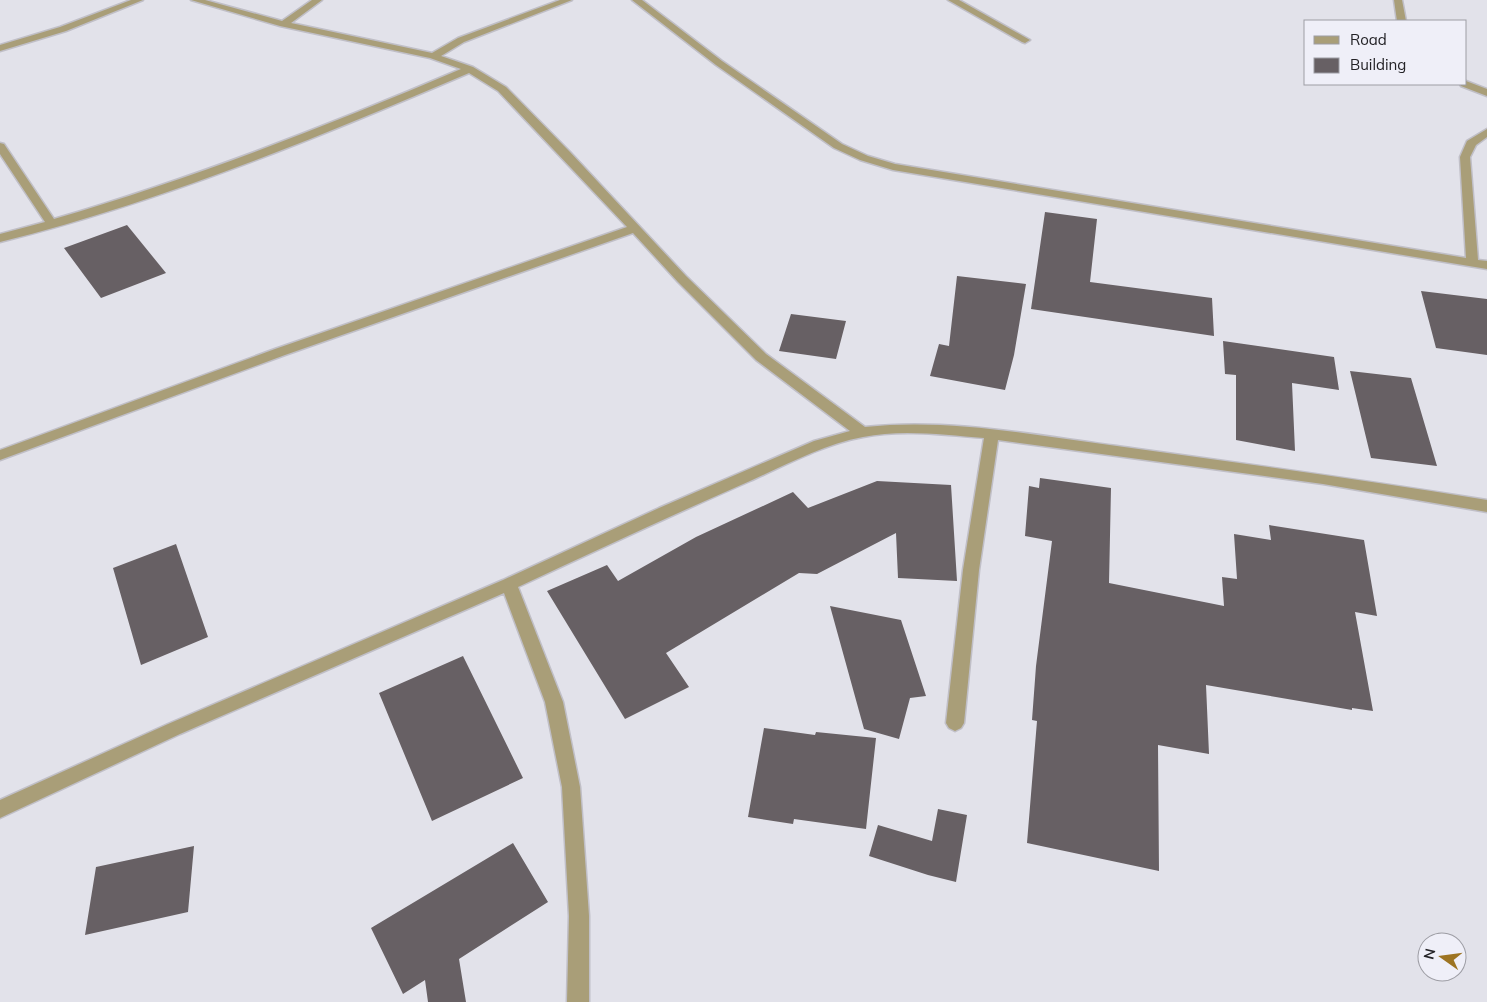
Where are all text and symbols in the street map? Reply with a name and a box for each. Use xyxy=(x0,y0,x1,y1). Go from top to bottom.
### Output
legend xyxy=(1304,20,1467,85)
text: Road xyxy=(1350,30,1387,49)
text: Building xyxy=(1350,55,1406,74)
north arrow xyxy=(1417,932,1467,982)
text: N xyxy=(1419,947,1439,961)

